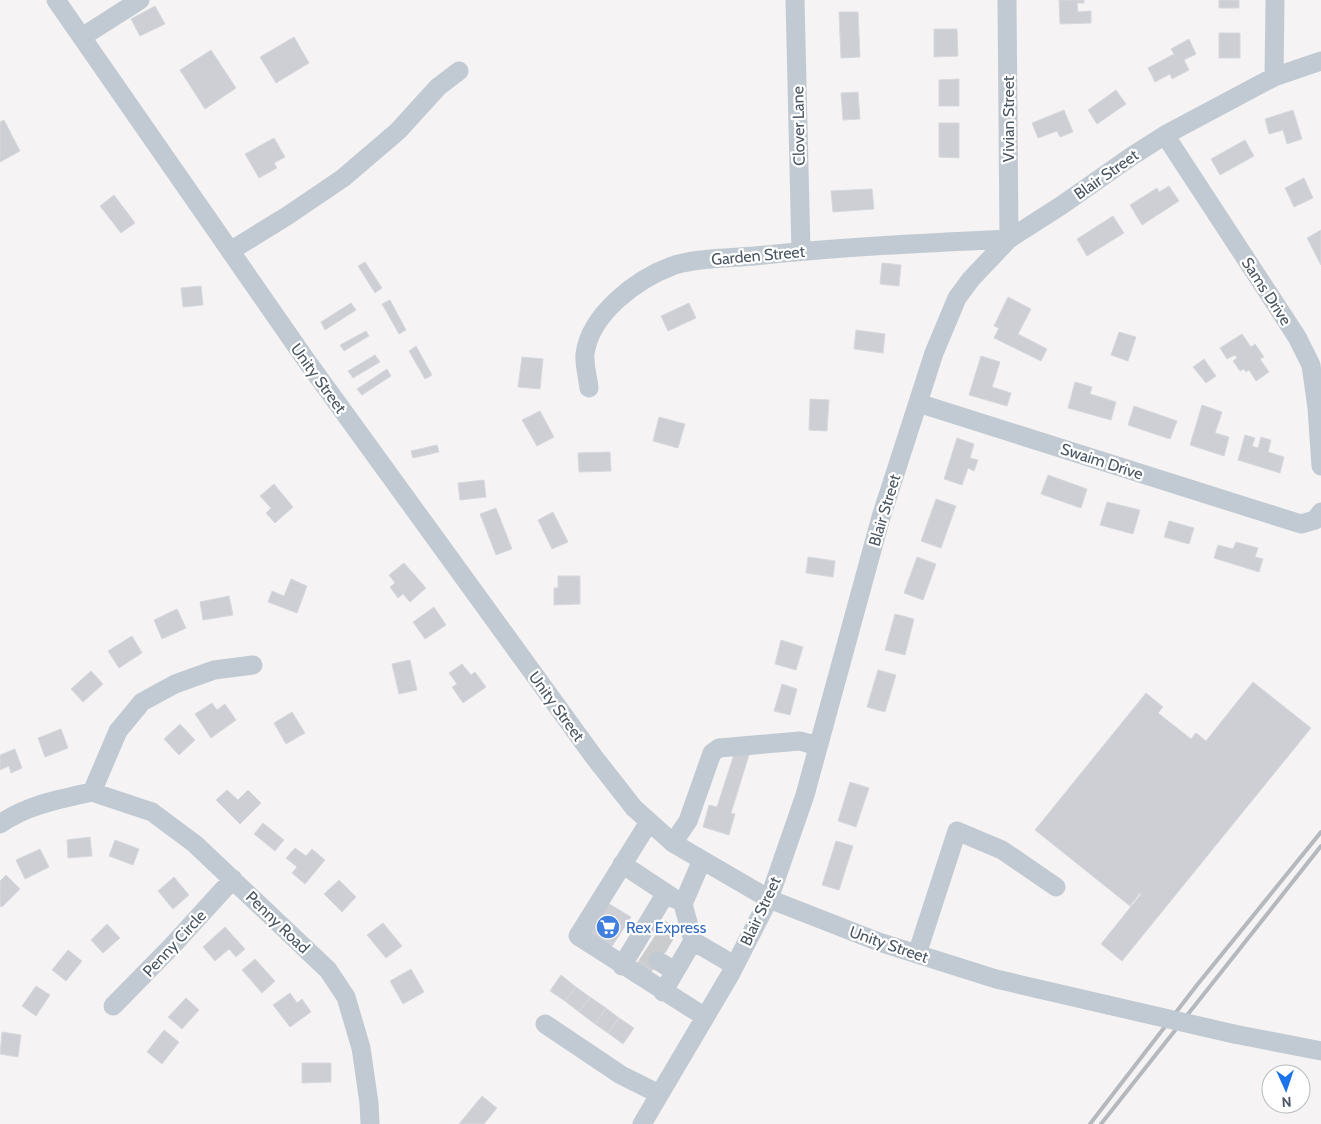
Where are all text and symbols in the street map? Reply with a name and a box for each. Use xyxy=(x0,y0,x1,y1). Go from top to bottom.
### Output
street label: Vivian Street xyxy=(999,75,1018,162)
street label: Clover Lane xyxy=(788,86,809,166)
street label: Blair Street xyxy=(1070,145,1143,203)
street label: Garden Street xyxy=(710,242,806,269)
street label: Sams Drive xyxy=(1238,254,1296,329)
street label: Unity Street xyxy=(287,340,351,417)
street label: Swaim Drive xyxy=(1058,439,1145,484)
street label: Blair Street xyxy=(865,471,905,548)
street label: Unity Street xyxy=(525,668,589,745)
street label: Blair Street xyxy=(736,873,785,949)
street label: Penny Road xyxy=(242,887,313,957)
street label: Penny Circle xyxy=(139,906,210,981)
supermarket icon: Rex Express xyxy=(595,914,621,940)
place label: Rex Express xyxy=(626,918,707,937)
street label: Unity Street xyxy=(847,922,931,967)
north arrow xyxy=(1261,1064,1311,1114)
text: N xyxy=(1281,1093,1292,1111)

